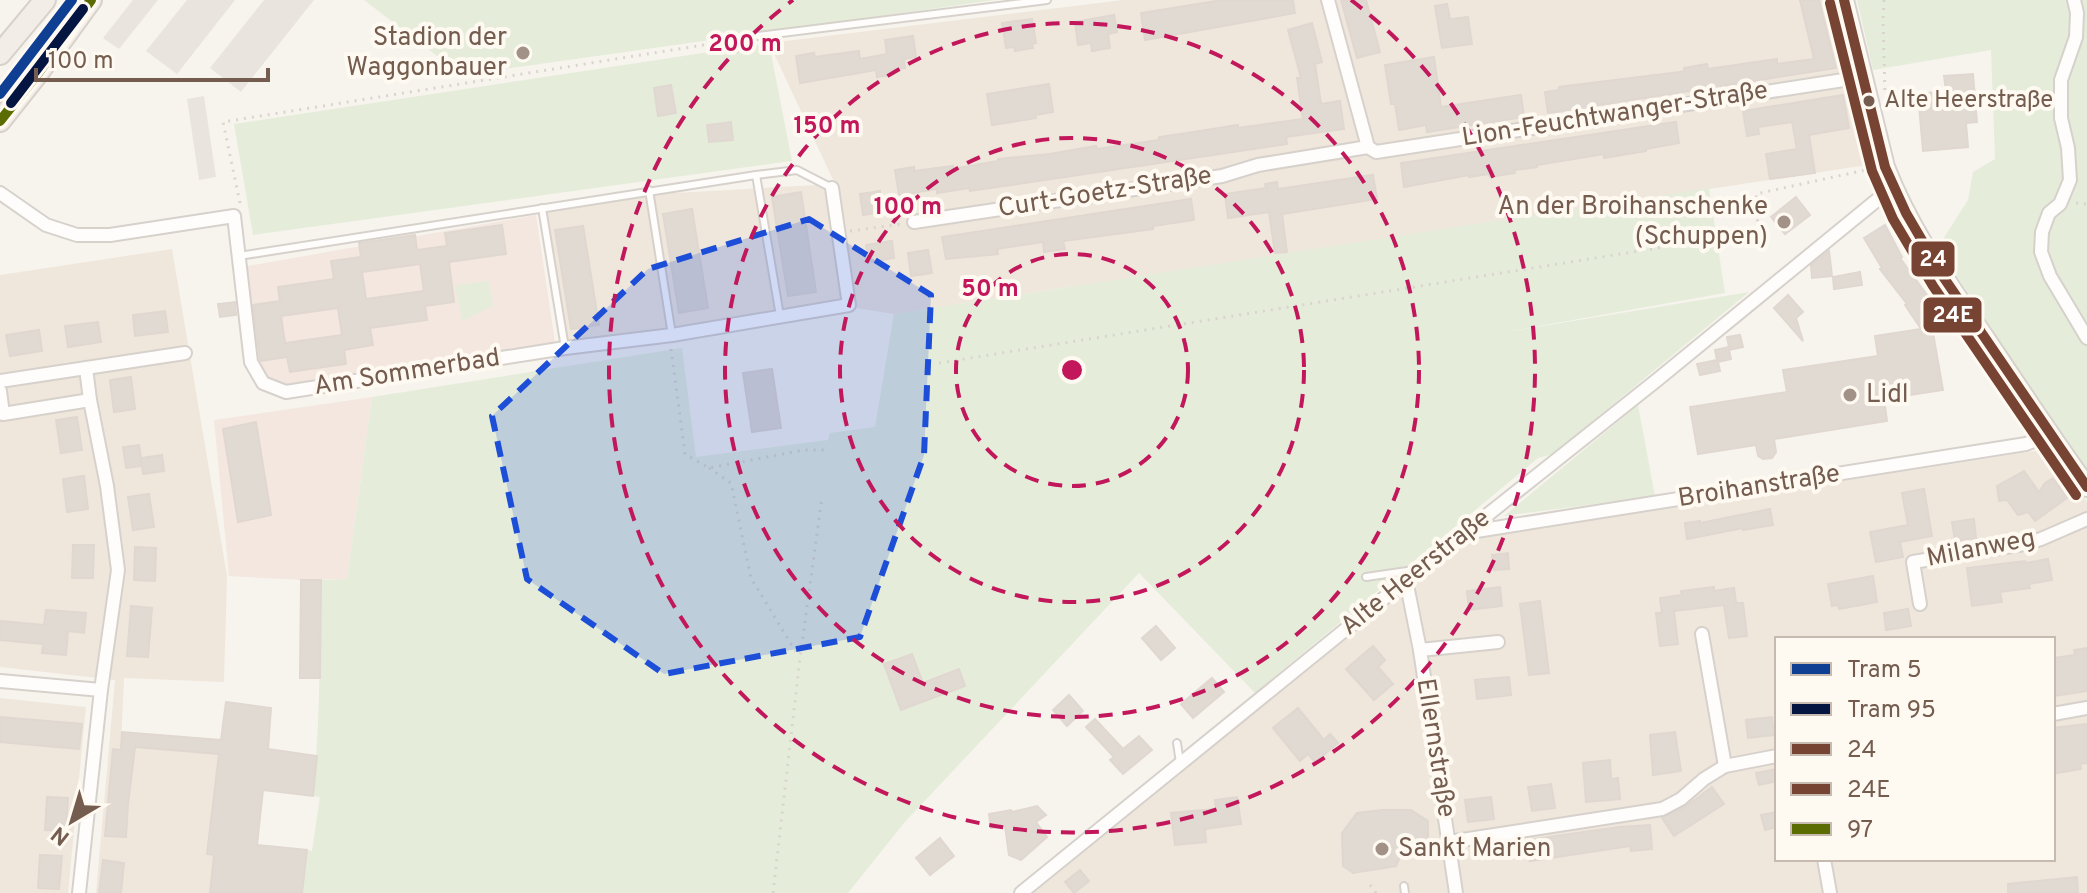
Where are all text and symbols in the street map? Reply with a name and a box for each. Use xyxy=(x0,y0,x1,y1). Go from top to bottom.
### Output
place label: Stadion der Waggonbauer xyxy=(346,22,507,85)
text: 200 m xyxy=(708,30,782,60)
scale bar xyxy=(36,32,268,82)
marker: Stadion der Waggonbauer xyxy=(514,44,532,62)
text: 100 m xyxy=(48,47,114,77)
street label: Lion-Feuchtwanger-Straße xyxy=(1460,75,1770,155)
place label: Alte Heerstraße xyxy=(1884,86,2053,116)
marker: Alte Heerstraße xyxy=(1861,93,1877,109)
text: 150 m xyxy=(793,112,861,142)
street label: Curt-Goetz-Straße xyxy=(996,160,1214,226)
place label: An der Broihanschenke (Schuppen) xyxy=(1498,191,1768,254)
text: 100 m xyxy=(874,193,942,223)
marker: An der Broihanschenke (Schuppen) xyxy=(1775,213,1793,231)
line badge: 24 xyxy=(1910,240,1956,278)
text: 24 xyxy=(1919,247,1947,274)
text: 50 m xyxy=(961,275,1019,305)
line badge: 24E xyxy=(1922,296,1983,334)
text: 24E xyxy=(1932,303,1974,330)
street label: Am Sommerbad xyxy=(312,342,502,404)
centre of rings xyxy=(1058,356,1086,384)
place label: Lidl xyxy=(1866,379,1909,412)
marker: Lidl xyxy=(1841,386,1859,404)
street label: Broihanstraße xyxy=(1676,458,1842,516)
street label: Alte Heerstraße xyxy=(1334,503,1498,643)
street label: Milanweg xyxy=(1924,522,2038,576)
legend xyxy=(1775,637,2055,861)
text: Tram 5 xyxy=(1847,656,1922,686)
street label: Ellernstraße xyxy=(1408,676,1462,820)
text: Tram 95 xyxy=(1847,696,1936,726)
text: 24 xyxy=(1847,736,1876,766)
text: 24E xyxy=(1847,776,1891,806)
north arrow xyxy=(32,781,112,861)
text: 97 xyxy=(1847,816,1873,846)
text: N xyxy=(47,819,76,850)
place label: Sankt Marien xyxy=(1398,833,1551,866)
marker: Sankt Marien xyxy=(1373,840,1391,858)

